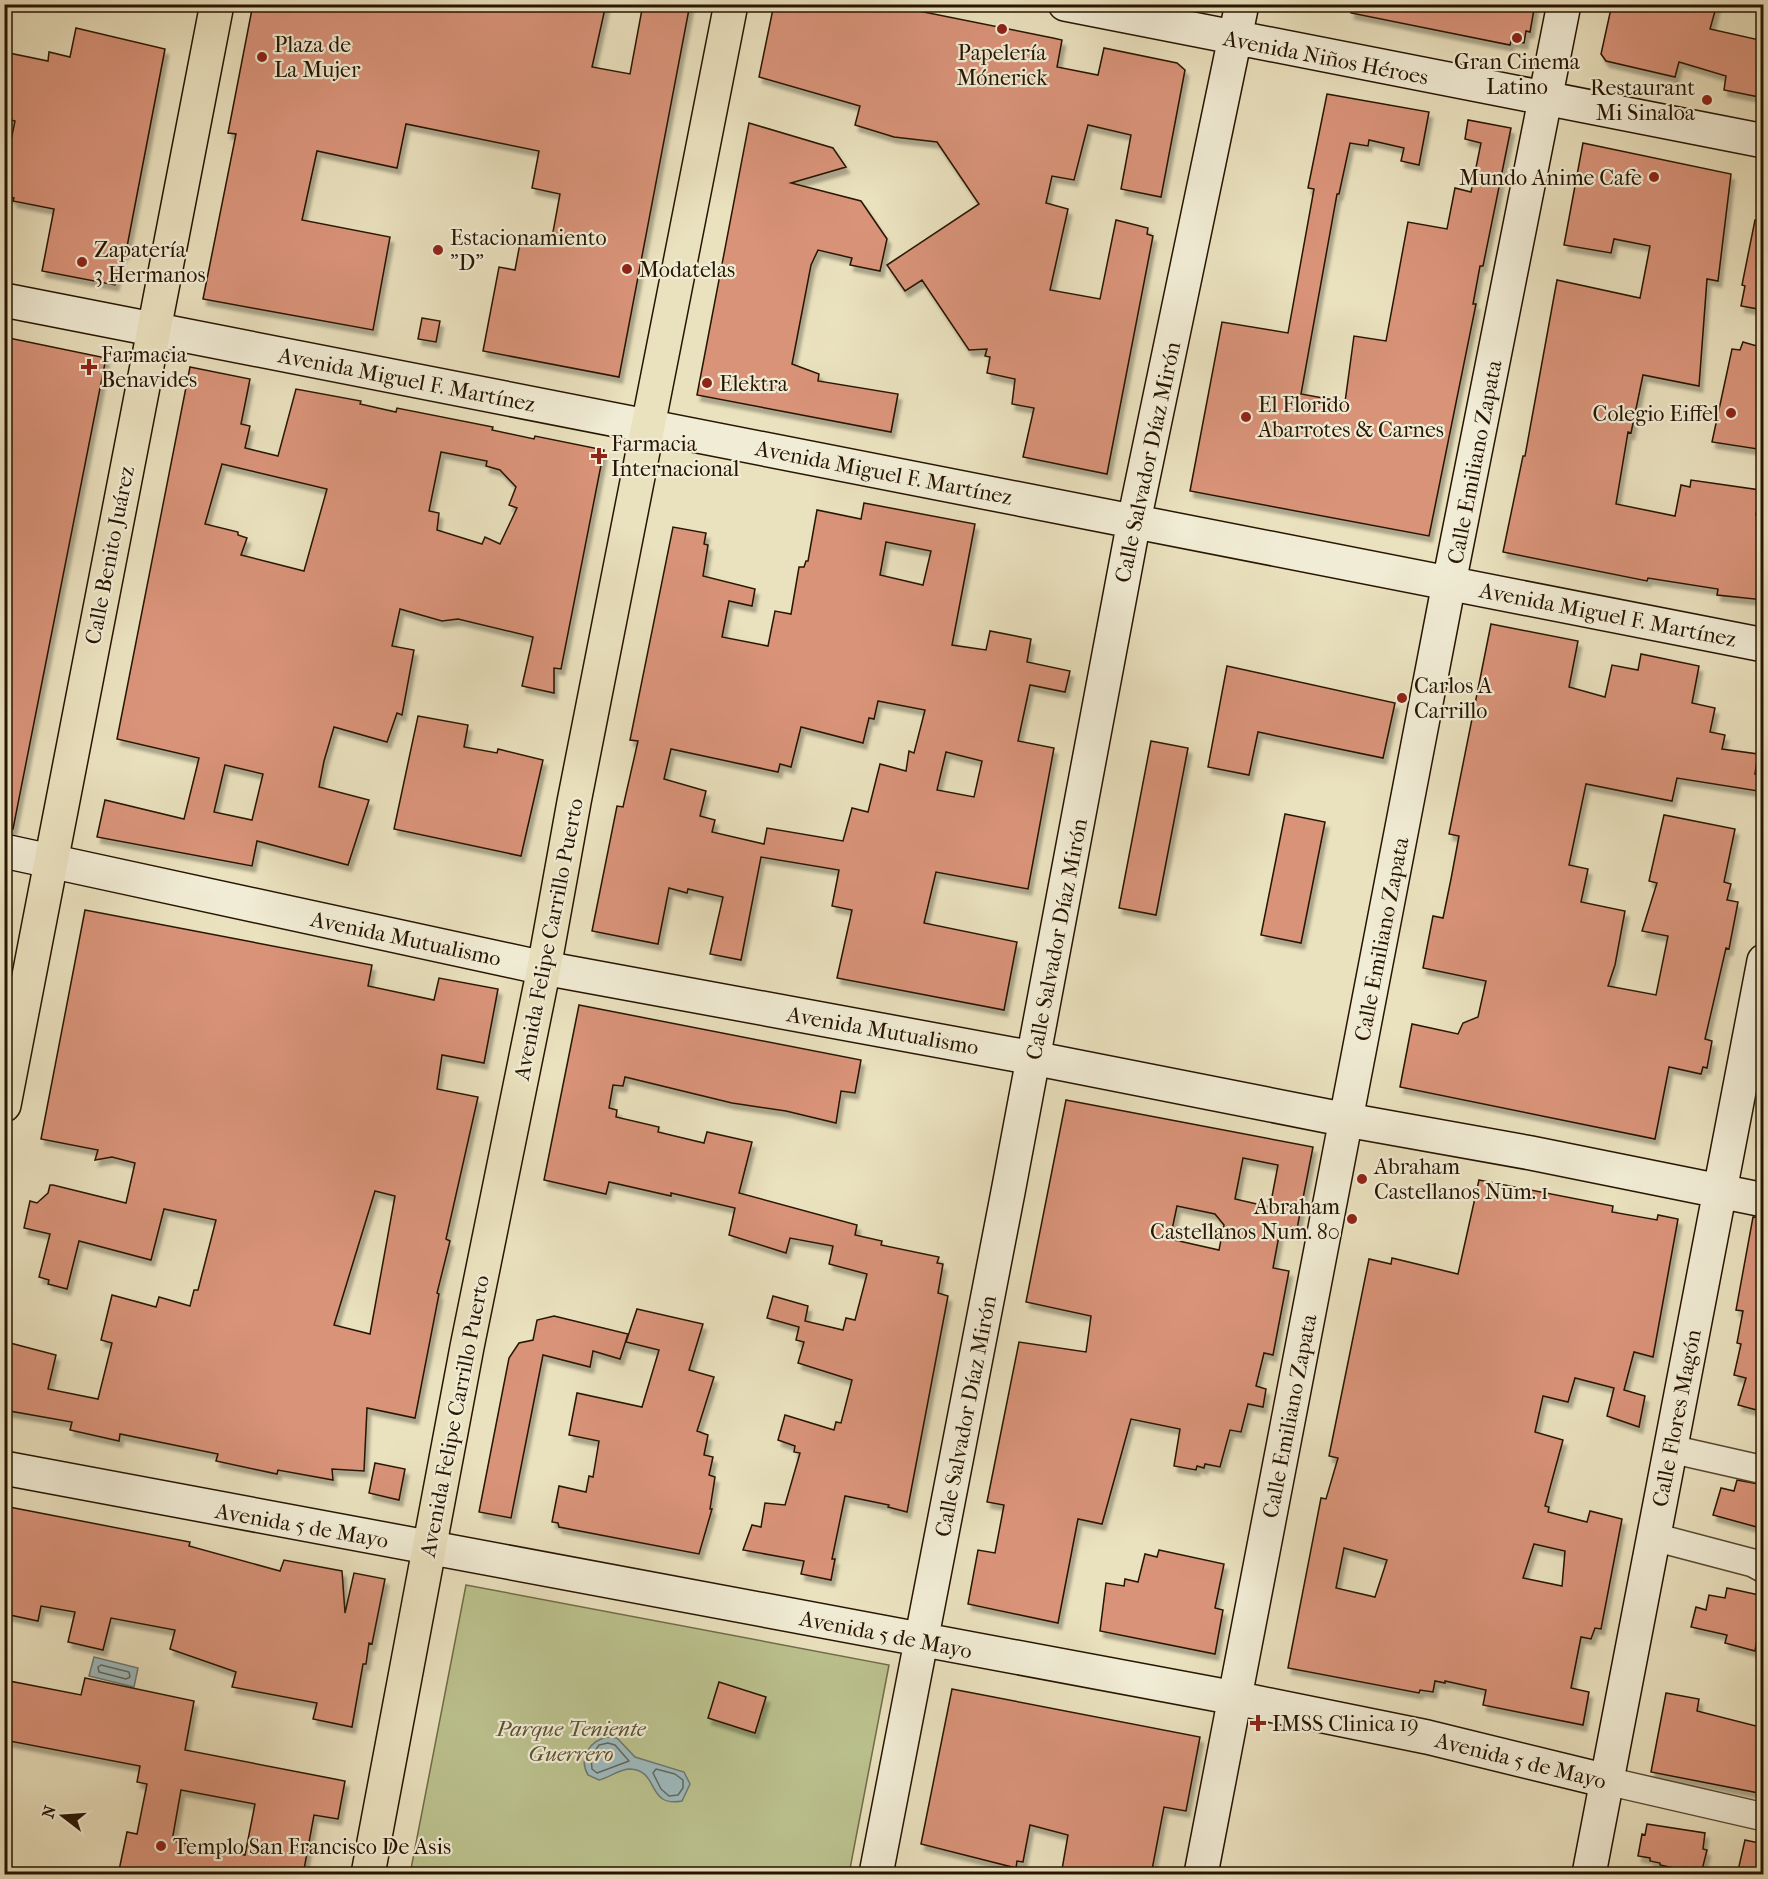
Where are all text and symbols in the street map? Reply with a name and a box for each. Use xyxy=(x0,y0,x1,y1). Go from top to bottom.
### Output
marker: Papelería Mónerick xyxy=(995,22,1009,36)
street label: Avenida Niños Héroes xyxy=(1220,25,1431,91)
marker: Gran Cinema Latino xyxy=(1510,31,1524,45)
place label: Plaza de La Mujer xyxy=(274,32,361,83)
place label: Papelería Mónerick xyxy=(956,40,1048,91)
place label: Gran Cinema Latino xyxy=(1454,49,1581,100)
marker: Plaza de La Mujer xyxy=(255,50,269,64)
place label: Restaurant Mi Sinaloa xyxy=(1590,75,1696,126)
marker: Restaurant Mi Sinaloa xyxy=(1700,93,1714,107)
place label: Mundo Anime Cafe xyxy=(1459,165,1642,191)
marker: Mundo Anime Cafe xyxy=(1647,170,1661,184)
place label: Estacionamiento "D" xyxy=(450,225,607,276)
place label: Zapatería 3 Hermanos xyxy=(94,237,206,288)
marker: Estacionamiento "D" xyxy=(431,243,445,257)
marker: Zapatería 3 Hermanos xyxy=(75,255,89,269)
place label: Modatelas xyxy=(639,257,735,283)
marker: Modatelas xyxy=(620,262,634,276)
street label: Calle Salvador Díaz Mirón xyxy=(1110,339,1186,585)
place label: Farmacia Benavides xyxy=(101,342,197,393)
street label: Avenida Miguel F. Martínez xyxy=(275,342,538,418)
street label: Calle Emiliano Zapata xyxy=(1442,357,1508,566)
marker: Farmacia Benavides xyxy=(82,360,96,374)
place label: Elektra xyxy=(719,371,789,397)
marker: Elektra xyxy=(700,376,714,390)
place label: El Florido Abarrotes & Carnes xyxy=(1257,392,1444,443)
place label: Colegio Eiffel xyxy=(1593,401,1719,427)
marker: Colegio Eiffel xyxy=(1724,406,1738,420)
marker: El Florido Abarrotes & Carnes xyxy=(1239,410,1253,424)
place label: Farmacia Internacional xyxy=(611,431,739,482)
street label: Avenida Miguel F. Martínez xyxy=(752,435,1015,511)
marker: Farmacia Internacional xyxy=(592,449,606,463)
street label: Calle Benito Juárez xyxy=(80,464,140,647)
street label: Avenida Miguel F. Martínez xyxy=(1476,577,1739,653)
place label: Carlos A Carrillo xyxy=(1414,673,1493,724)
marker: Carlos A Carrillo xyxy=(1395,691,1409,705)
street label: Avenida Felipe Carrillo Puerto xyxy=(509,796,589,1083)
street label: Calle Salvador Díaz Mirón xyxy=(1021,816,1093,1062)
street label: Calle Emiliano Zapata xyxy=(1349,834,1415,1043)
street label: Avenida Mutualismo xyxy=(307,906,503,972)
street label: Avenida Mutualismo xyxy=(784,1001,981,1061)
place label: Abraham Castellanos Num. 1 xyxy=(1373,1154,1549,1205)
marker: Abraham Castellanos Num. 1 xyxy=(1355,1172,1369,1186)
place label: Abraham Castellanos Num. 80 xyxy=(1150,1194,1341,1245)
marker: Abraham Castellanos Num. 80 xyxy=(1345,1212,1359,1226)
street label: Avenida Felipe Carrillo Puerto xyxy=(415,1273,495,1560)
street label: Calle Salvador Díaz Mirón xyxy=(930,1293,1002,1539)
street label: Calle Emiliano Zapata xyxy=(1257,1311,1323,1520)
street label: Calle Flores Magón xyxy=(1647,1327,1707,1509)
street label: Avenida 5 de Mayo xyxy=(212,1498,390,1554)
street label: Avenida 5 de Mayo xyxy=(796,1605,974,1664)
place label: IMSS Clinica 19 xyxy=(1272,1711,1419,1737)
marker: IMSS Clinica 19 xyxy=(1249,1714,1267,1732)
park label: Parque Teniente Guerrero xyxy=(495,1716,647,1767)
street label: Avenida 5 de Mayo xyxy=(1432,1727,1609,1795)
north arrow xyxy=(33,1786,93,1846)
text: N xyxy=(38,1802,60,1820)
place label: Templo San Francisco De Asis xyxy=(173,1834,451,1860)
marker: Templo San Francisco De Asis xyxy=(154,1839,168,1853)

